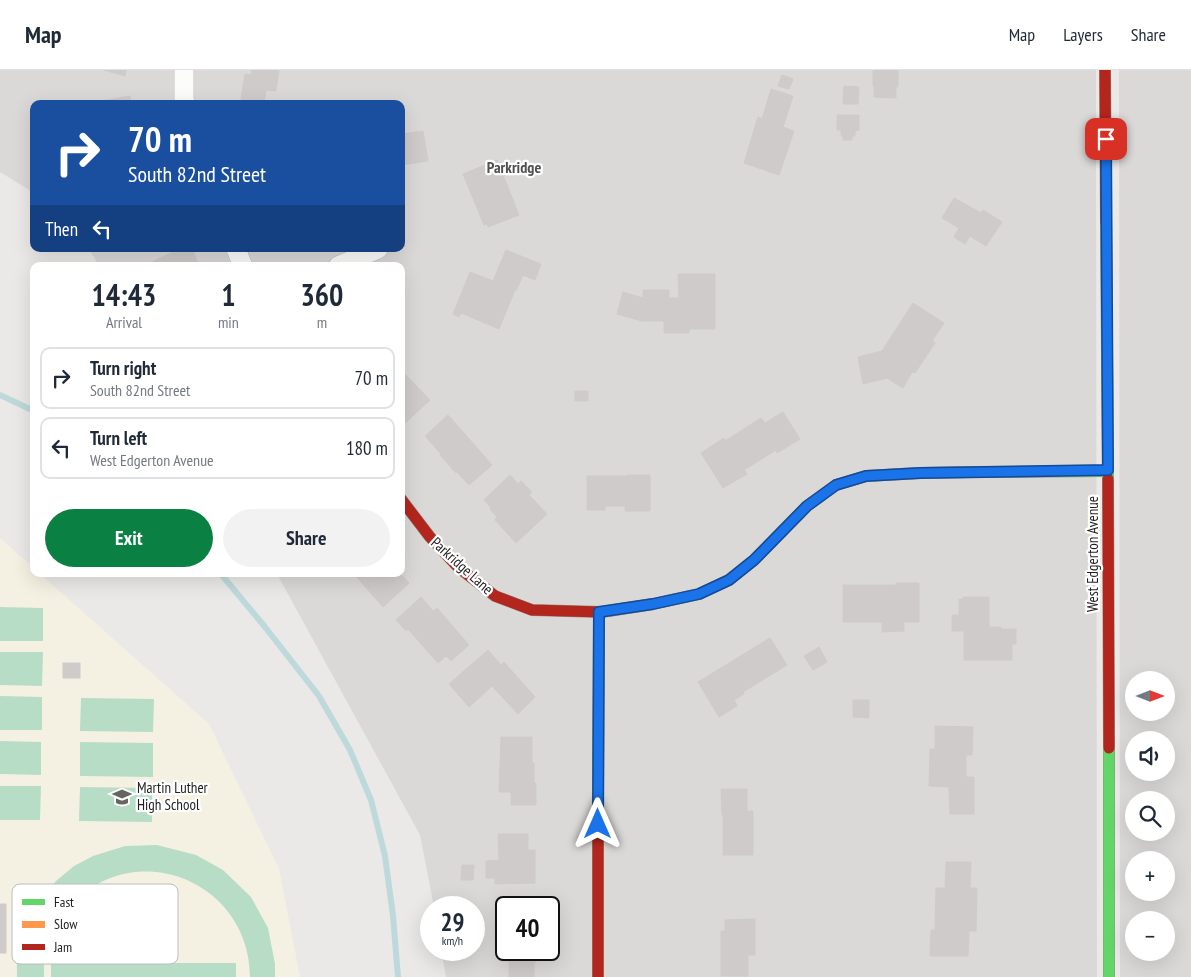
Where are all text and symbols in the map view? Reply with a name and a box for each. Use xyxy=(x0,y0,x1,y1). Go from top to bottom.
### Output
text: Map xyxy=(25,19,62,50)
text: Map xyxy=(1009,23,1035,46)
text: Layers xyxy=(1063,23,1103,46)
text: Share xyxy=(1131,23,1166,46)
text: 70 m xyxy=(128,116,192,162)
pin xyxy=(1085,118,1127,160)
icon: right xyxy=(45,120,110,185)
icon: arrive xyxy=(1092,125,1120,153)
district label: Parkridge xyxy=(487,157,541,177)
text: South 82nd Street xyxy=(128,160,266,188)
icon: left xyxy=(88,215,116,243)
text: Then xyxy=(45,217,78,241)
text: 14:43 xyxy=(92,275,156,314)
text: 1 xyxy=(221,275,236,314)
text: 360 xyxy=(300,275,343,314)
text: Arrival xyxy=(106,312,142,332)
text: min xyxy=(218,312,239,332)
text: m xyxy=(317,312,327,332)
text: Turn right xyxy=(90,356,156,380)
icon: right xyxy=(47,364,75,392)
text: 70 m xyxy=(355,366,388,390)
text: South 82nd Street xyxy=(90,380,190,400)
text: Turn left xyxy=(90,426,147,450)
icon: left xyxy=(47,434,75,462)
text: 180 m xyxy=(346,436,388,460)
text: West Edgerton Avenue xyxy=(90,450,214,470)
street label: West Edgerton Avenue xyxy=(1083,496,1102,612)
button: Exit xyxy=(45,509,213,567)
button: Share xyxy=(223,509,390,567)
street label: Parkridge Lane xyxy=(427,533,497,598)
north arrow xyxy=(1125,671,1175,721)
map controls xyxy=(1125,671,1175,961)
button: sound xyxy=(1125,731,1175,781)
place label: Martin Luther High School xyxy=(137,778,209,814)
school or university icon: Martin Luther High School xyxy=(111,786,133,808)
button: search xyxy=(1125,791,1175,841)
position arrow xyxy=(571,797,623,849)
button: + xyxy=(1125,851,1175,901)
legend xyxy=(12,884,178,964)
text: Fast xyxy=(54,893,74,911)
speed limit sign: 40 xyxy=(495,896,560,961)
text: 29 xyxy=(441,906,464,938)
button: − xyxy=(1125,911,1175,961)
text: Slow xyxy=(54,915,78,933)
text: km/h xyxy=(442,933,463,948)
text: Jam xyxy=(53,938,72,956)

